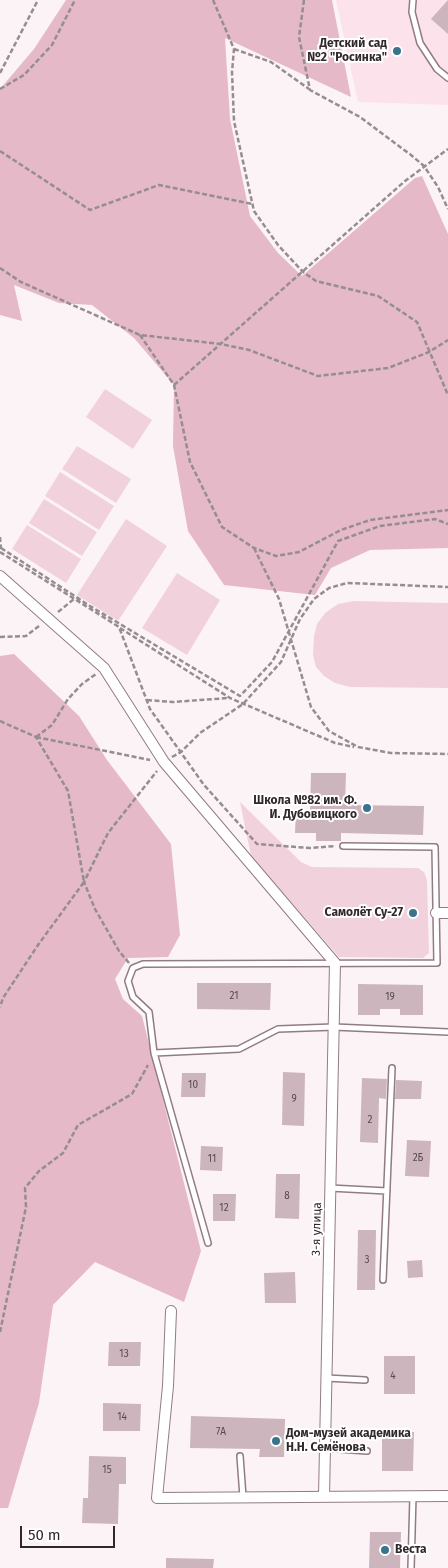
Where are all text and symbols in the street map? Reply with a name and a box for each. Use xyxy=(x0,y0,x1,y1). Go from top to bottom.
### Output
place label: Детский сад №2 "Росинка" xyxy=(307,37,387,65)
marker: Детский сад №2 "Росинка" xyxy=(391,45,403,57)
place label: Школа №82 им. Ф. И. Дубовицкого xyxy=(253,794,357,822)
marker: Школа №82 им. Ф. И. Дубовицкого xyxy=(361,802,373,814)
place label: Самолёт Су-27 xyxy=(325,906,403,920)
marker: Самолёт Су-27 xyxy=(407,907,419,919)
house number: 21 xyxy=(229,990,239,1002)
house number: 19 xyxy=(385,991,395,1003)
house number: 10 xyxy=(188,1079,198,1091)
house number: 9 xyxy=(291,1093,297,1105)
house number: 2 xyxy=(368,1114,372,1126)
house number: 2Б xyxy=(413,1152,423,1164)
house number: 11 xyxy=(208,1153,216,1165)
house number: 8 xyxy=(284,1190,290,1202)
house number: 12 xyxy=(219,1202,229,1214)
street label: 3-я улица xyxy=(309,1202,325,1256)
house number: 3 xyxy=(365,1254,369,1266)
house number: 13 xyxy=(119,1348,129,1360)
house number: 4 xyxy=(390,1370,396,1382)
house number: 14 xyxy=(117,1411,127,1423)
house number: 7А xyxy=(216,1426,226,1438)
place label: Дом-музей академика Н.Н. Семёнова xyxy=(286,1427,411,1455)
marker: Дом-музей академика Н.Н. Семёнова xyxy=(270,1435,282,1447)
house number: 15 xyxy=(102,1464,112,1476)
scale bar xyxy=(22,1516,118,1548)
text: 50 m xyxy=(28,1526,61,1544)
place label: Веста xyxy=(395,1543,427,1557)
marker: Веста xyxy=(379,1544,391,1556)

